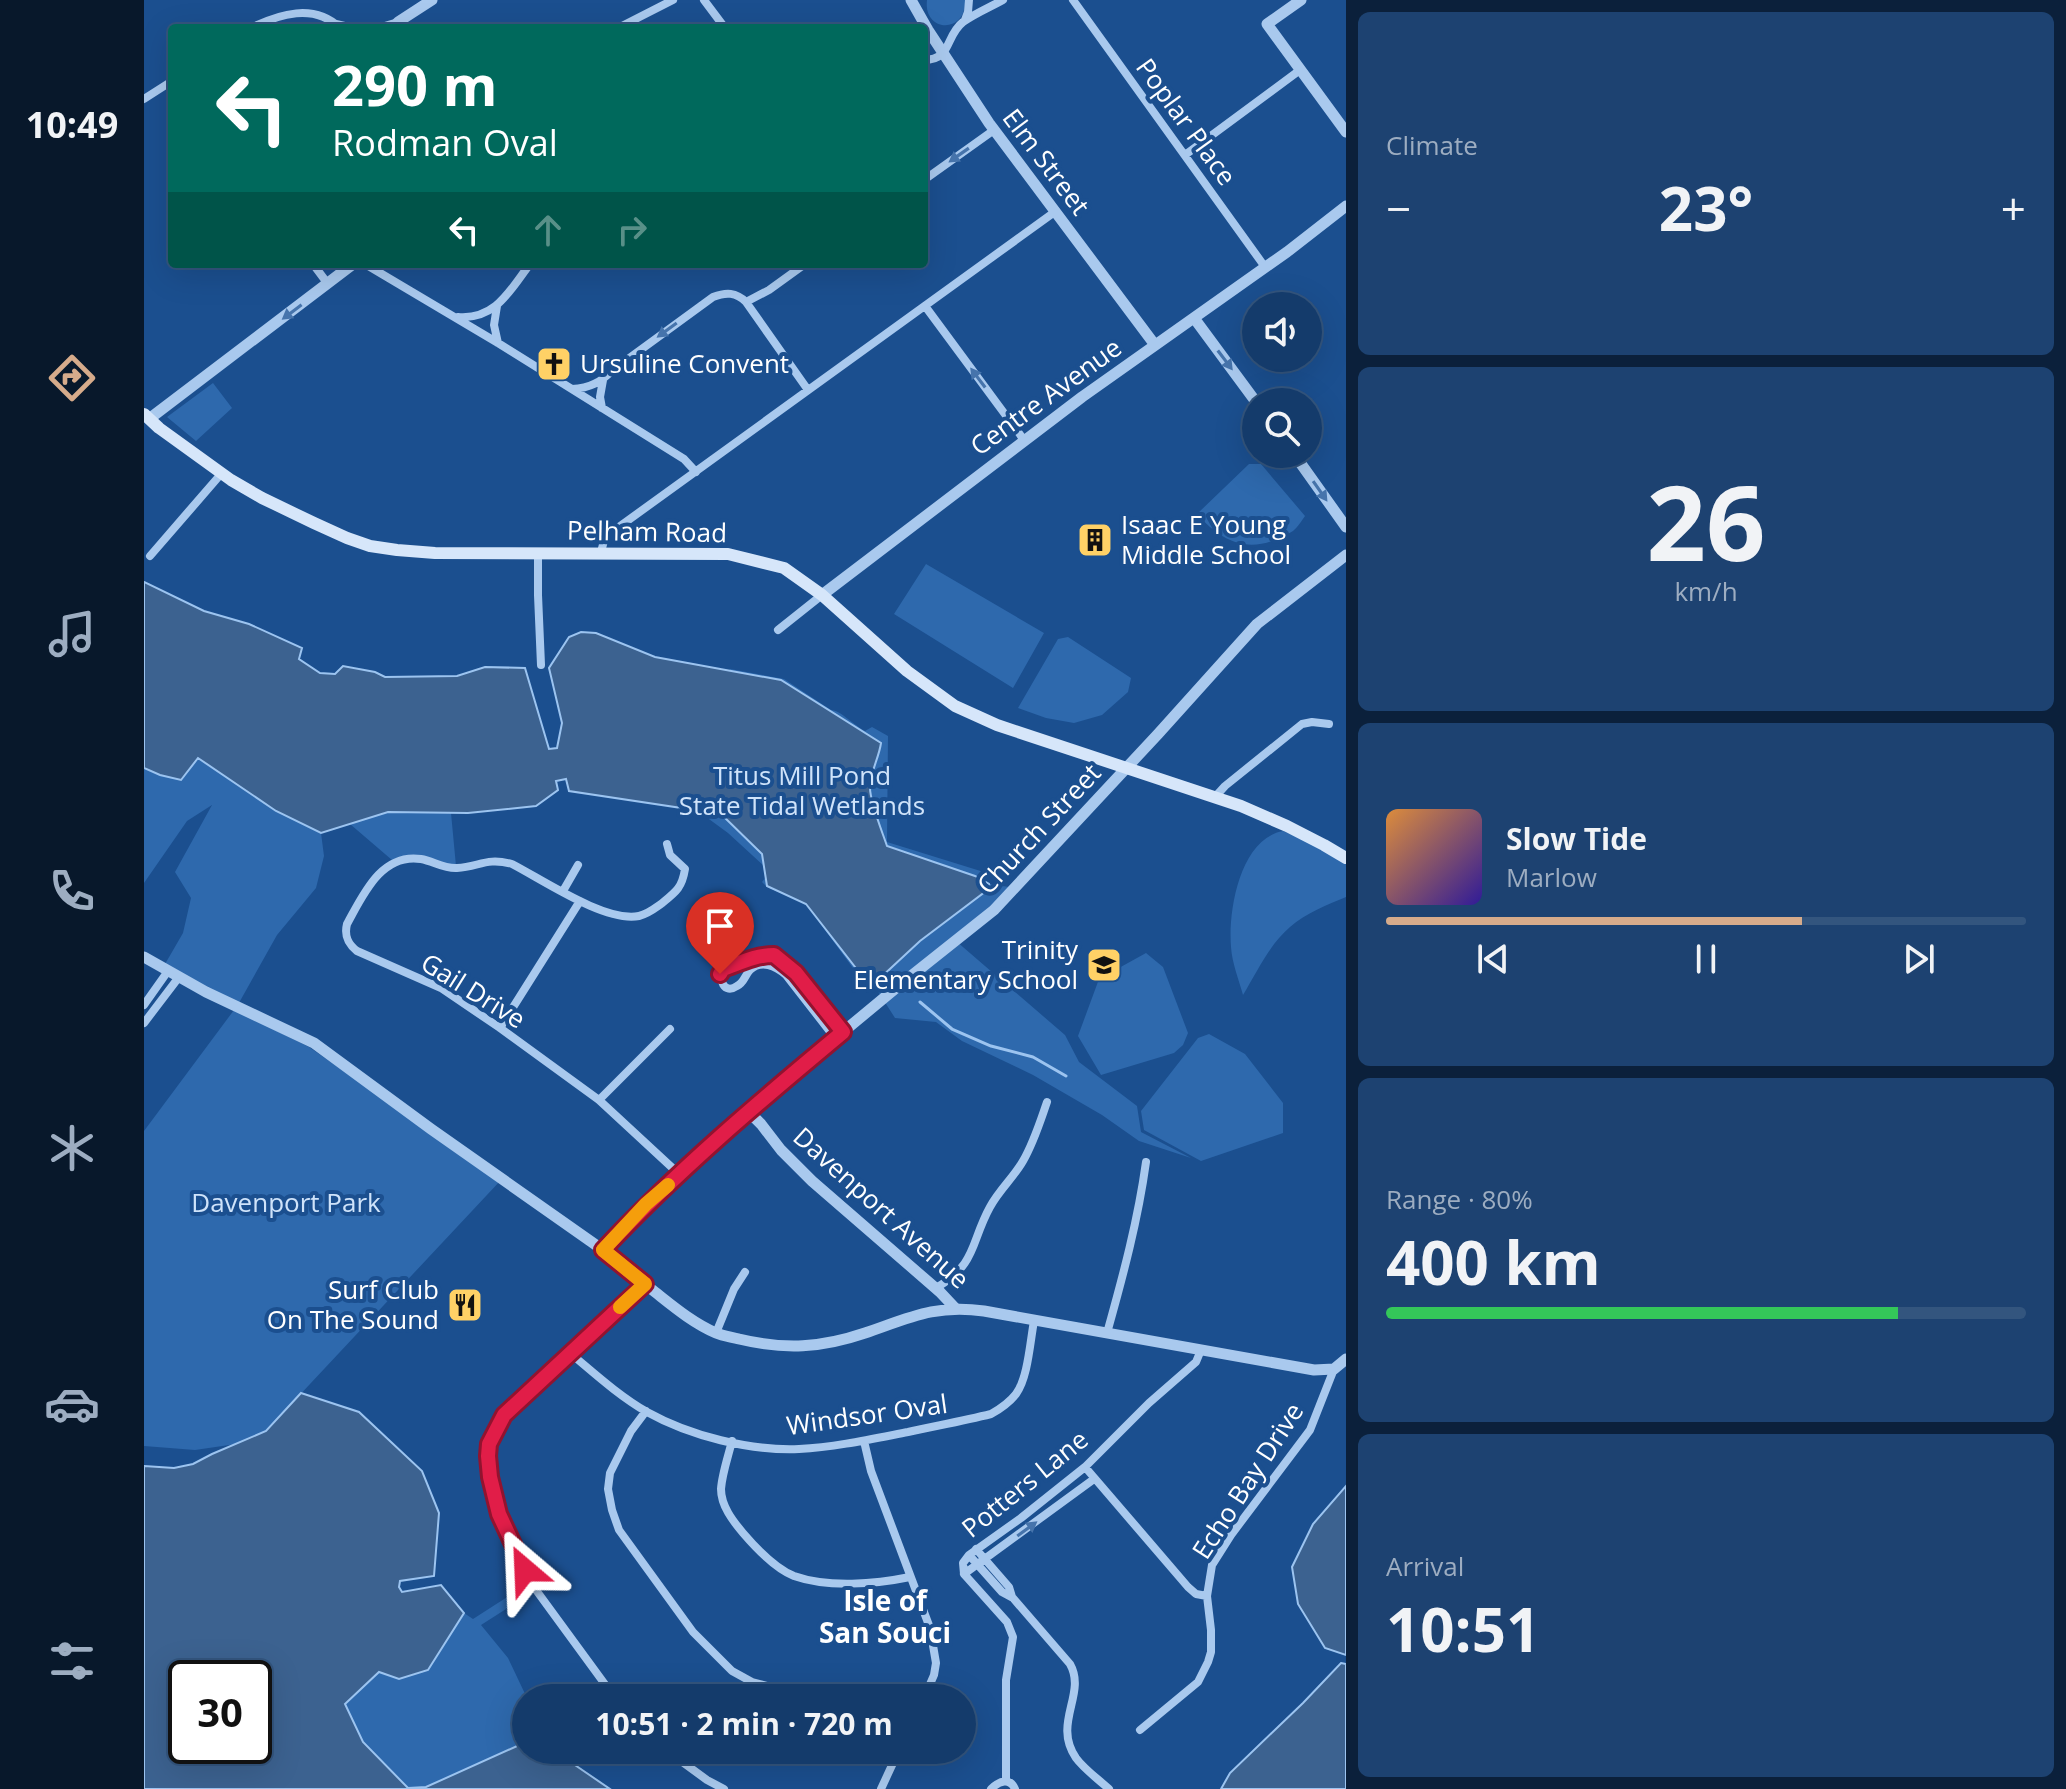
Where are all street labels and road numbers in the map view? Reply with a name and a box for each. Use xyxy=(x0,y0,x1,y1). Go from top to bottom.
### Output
street label: Poplar Place xyxy=(1128,50,1245,192)
street label: Elm Street xyxy=(995,101,1099,222)
street label: Centre Avenue xyxy=(963,329,1128,463)
street label: Pelham Road xyxy=(567,512,727,550)
street label: Church Street xyxy=(968,755,1108,902)
street label: Gail Drive xyxy=(414,944,533,1036)
street label: Davenport Avenue xyxy=(786,1118,978,1296)
street label: Windsor Oval xyxy=(784,1385,950,1443)
street label: Echo Bay Drive xyxy=(1183,1395,1311,1566)
street label: Potters Lane xyxy=(954,1421,1095,1545)

